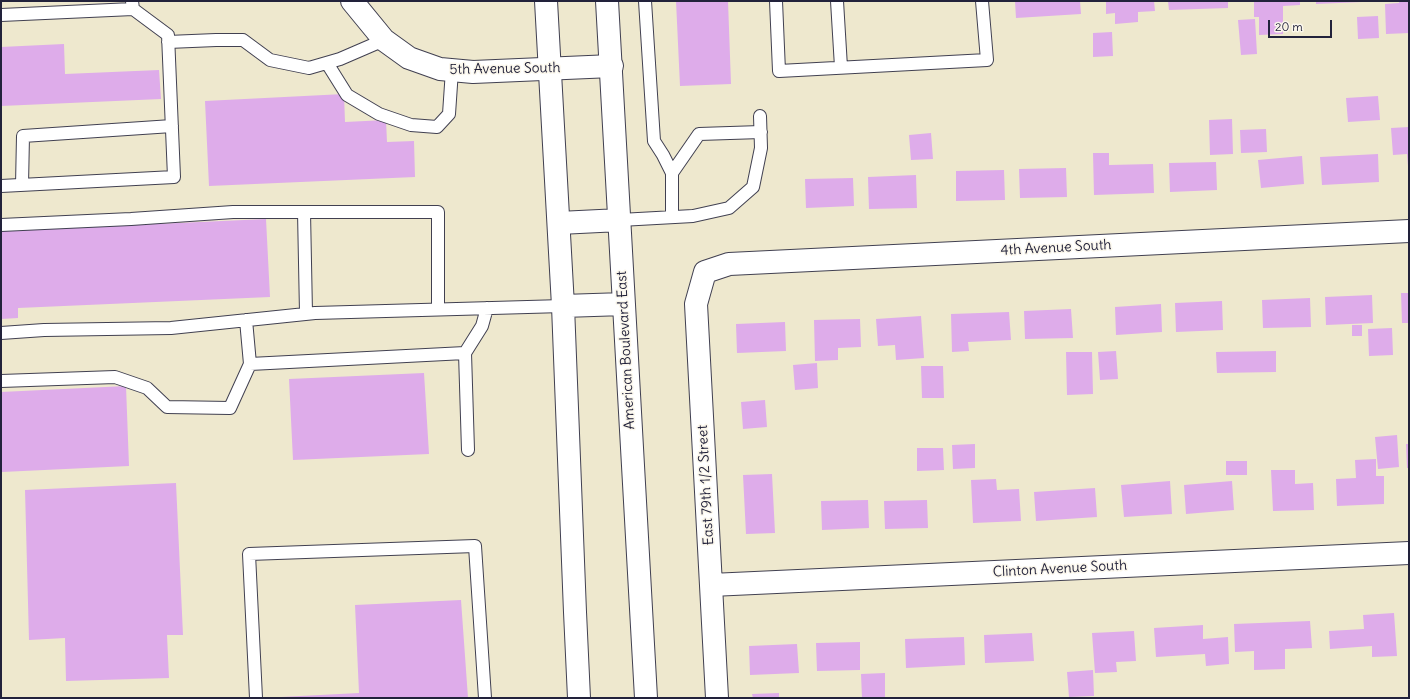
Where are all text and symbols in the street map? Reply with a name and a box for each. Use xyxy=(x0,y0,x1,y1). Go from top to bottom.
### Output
scale bar xyxy=(1270,12,1334,38)
text: 20 m xyxy=(1275,19,1303,34)
street label: 5th Avenue South xyxy=(449,60,561,78)
street label: 4th Avenue South xyxy=(1000,237,1112,259)
street label: American Boulevard East xyxy=(613,270,639,430)
street label: East 79th 1/2 Street xyxy=(694,424,718,546)
street label: Clinton Avenue South xyxy=(992,557,1128,581)

